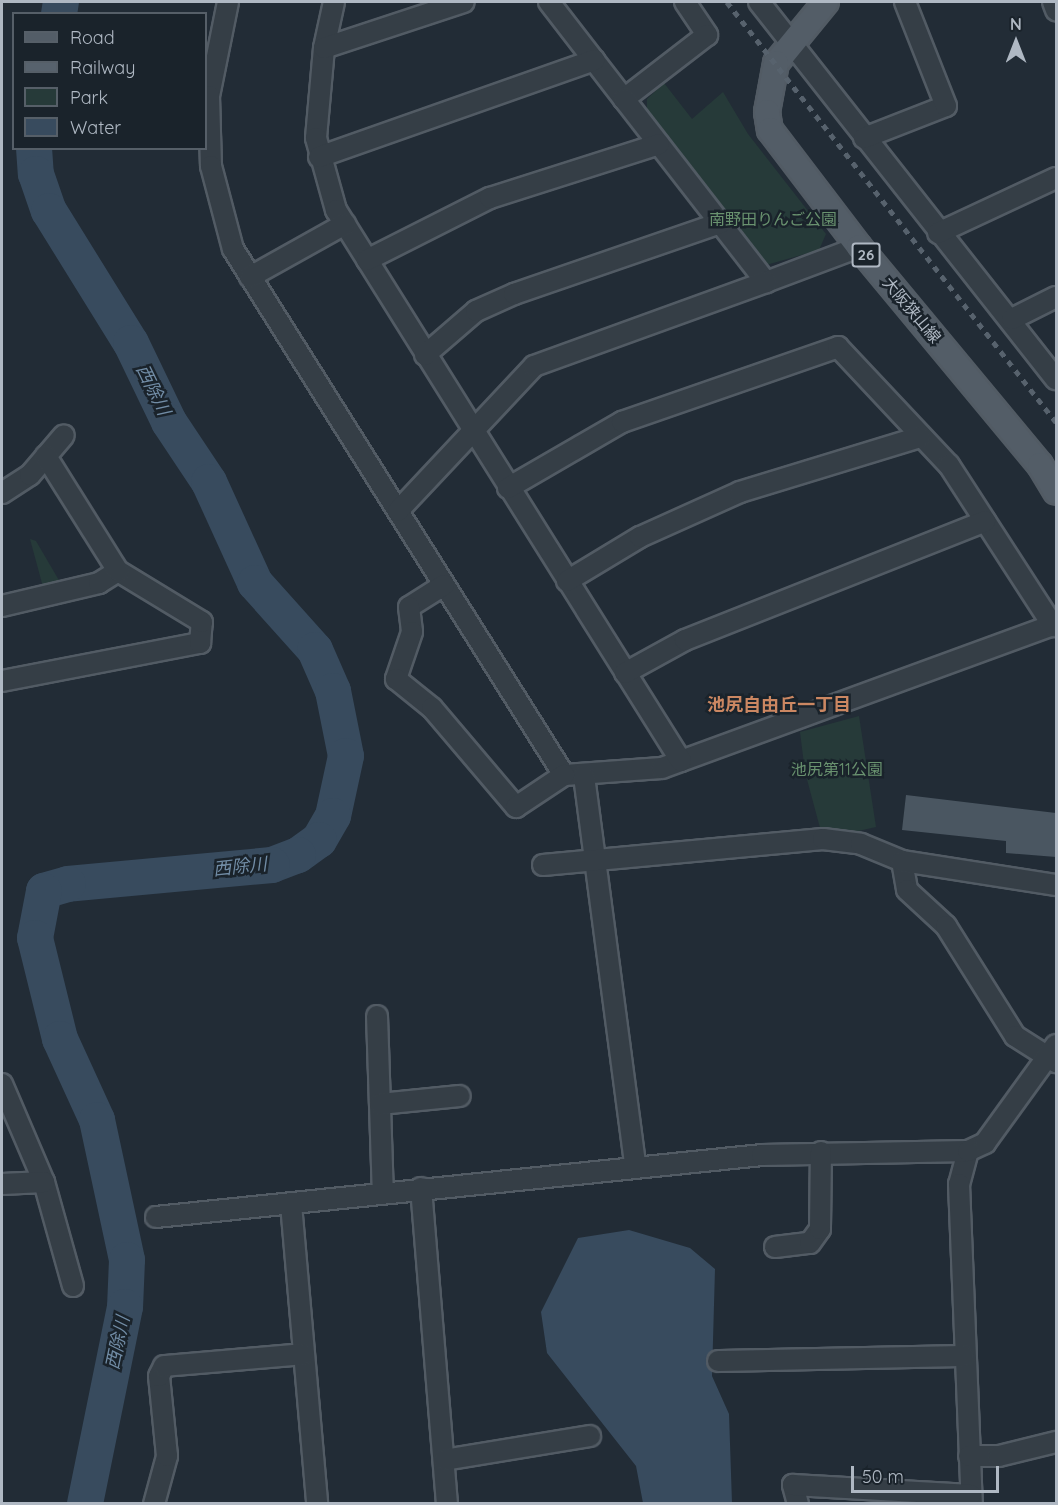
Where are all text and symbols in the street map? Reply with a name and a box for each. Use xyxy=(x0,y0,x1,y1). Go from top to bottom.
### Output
legend xyxy=(12,12,207,150)
north arrow xyxy=(986,12,1046,72)
text: N xyxy=(1010,14,1022,34)
text: Road xyxy=(70,26,115,49)
text: Railway xyxy=(70,56,136,79)
text: Park xyxy=(70,86,108,109)
text: Water xyxy=(70,116,121,139)
park label: 南野田りんご公園 xyxy=(709,209,837,229)
road number: 26 xyxy=(851,243,881,267)
street label: 大阪狭山線 xyxy=(879,273,945,347)
water label: 西除川 xyxy=(131,361,175,419)
district label: 池尻自由丘一丁目 xyxy=(707,694,851,716)
park label: 池尻第11公園 xyxy=(791,759,883,779)
water label: 西除川 xyxy=(212,853,268,881)
water label: 西除川 xyxy=(102,1314,134,1372)
scale bar xyxy=(854,1454,1002,1492)
text: 50 m xyxy=(862,1465,904,1488)

